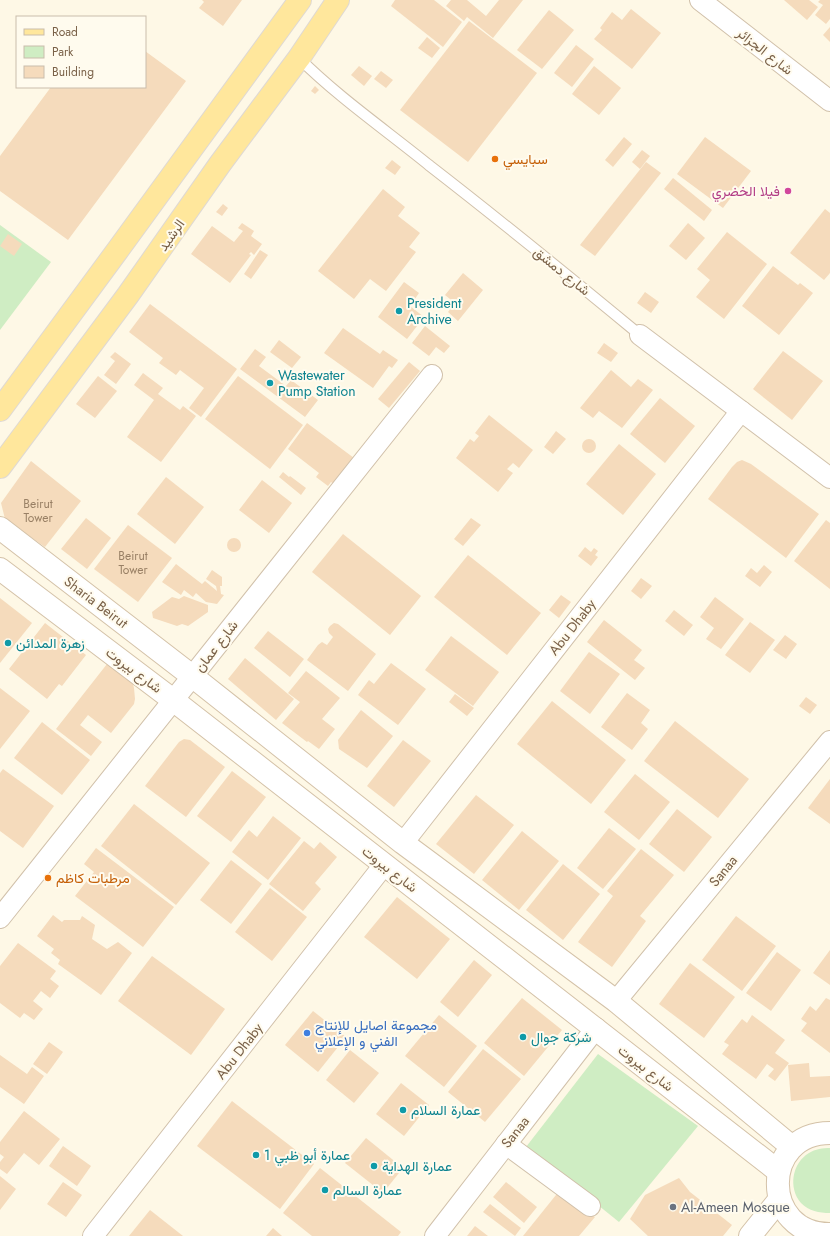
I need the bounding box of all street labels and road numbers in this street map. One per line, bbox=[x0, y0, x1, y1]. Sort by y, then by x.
street label: شارع الجزائر bbox=[731, 22, 797, 80]
street label: الرشيد bbox=[153, 215, 189, 255]
street label: شارع دمشق bbox=[529, 242, 595, 301]
street label: Sharia Beirut bbox=[60, 571, 133, 633]
street label: Abu Dhaby bbox=[544, 594, 601, 659]
street label: شارع عمان bbox=[189, 616, 243, 677]
street label: شارع بيروت bbox=[101, 642, 166, 699]
street label: شارع بيروت bbox=[357, 841, 422, 898]
street label: Sanaa bbox=[704, 851, 742, 891]
street label: Abu Dhaby bbox=[211, 1018, 268, 1083]
street label: شارع بيروت bbox=[613, 1040, 678, 1097]
street label: Sanaa bbox=[496, 1112, 534, 1152]

